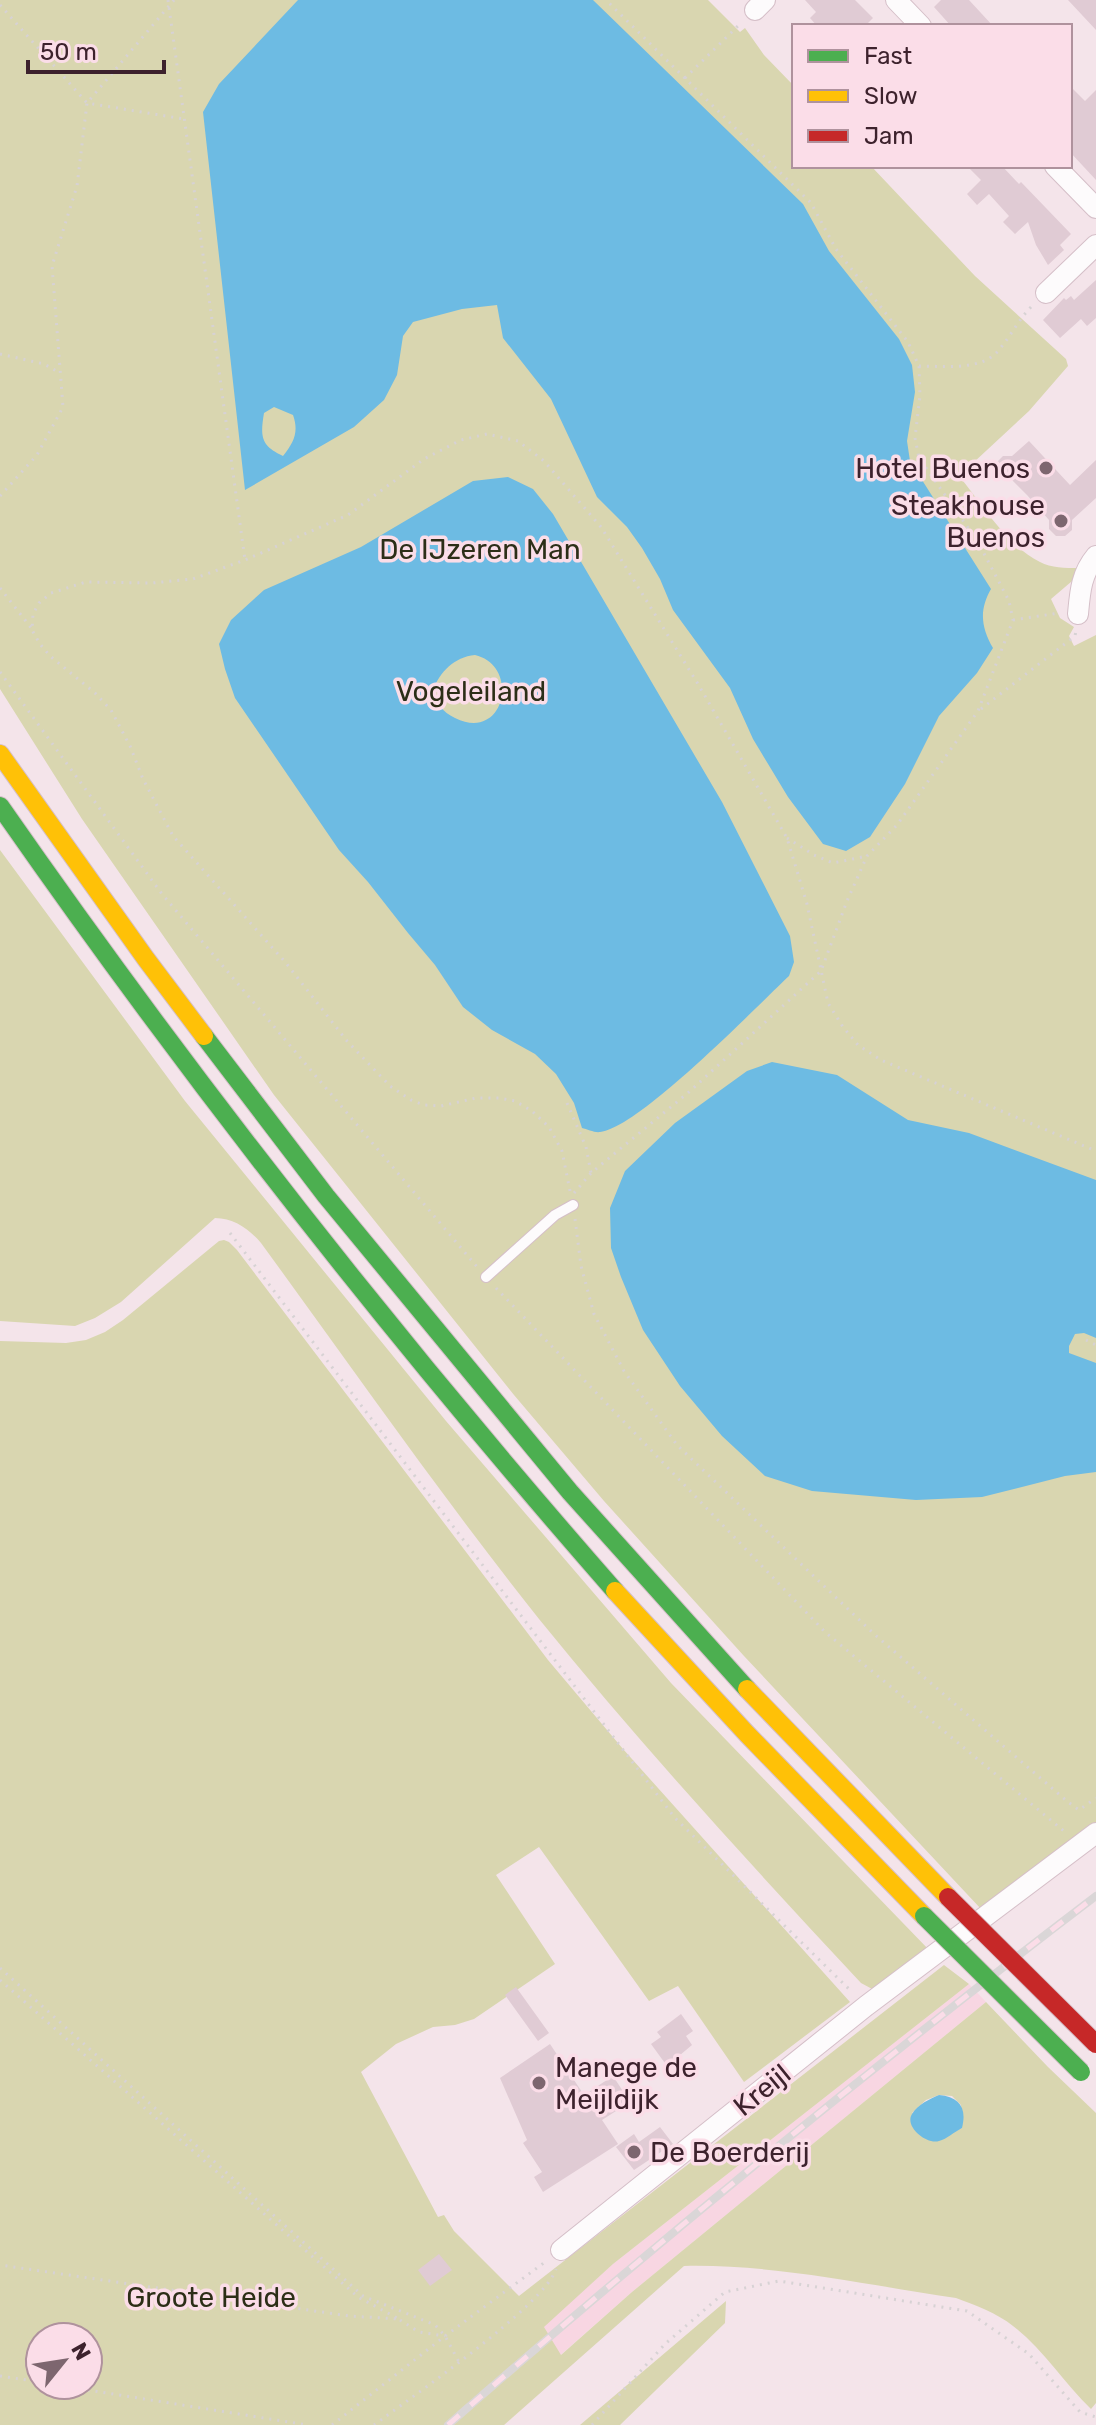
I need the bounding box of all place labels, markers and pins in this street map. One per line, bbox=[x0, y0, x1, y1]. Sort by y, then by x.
place label: Hotel Buenos bbox=[855, 452, 1030, 485]
marker: Hotel Buenos bbox=[1037, 459, 1055, 477]
place label: Steakhouse Buenos bbox=[891, 489, 1045, 554]
marker: Steakhouse Buenos bbox=[1052, 512, 1070, 530]
place label: Manege de Meijldijk bbox=[555, 2051, 697, 2116]
marker: Manege de Meijldijk bbox=[530, 2074, 548, 2092]
place label: De Boerderij bbox=[650, 2136, 810, 2169]
marker: De Boerderij bbox=[625, 2143, 643, 2161]

